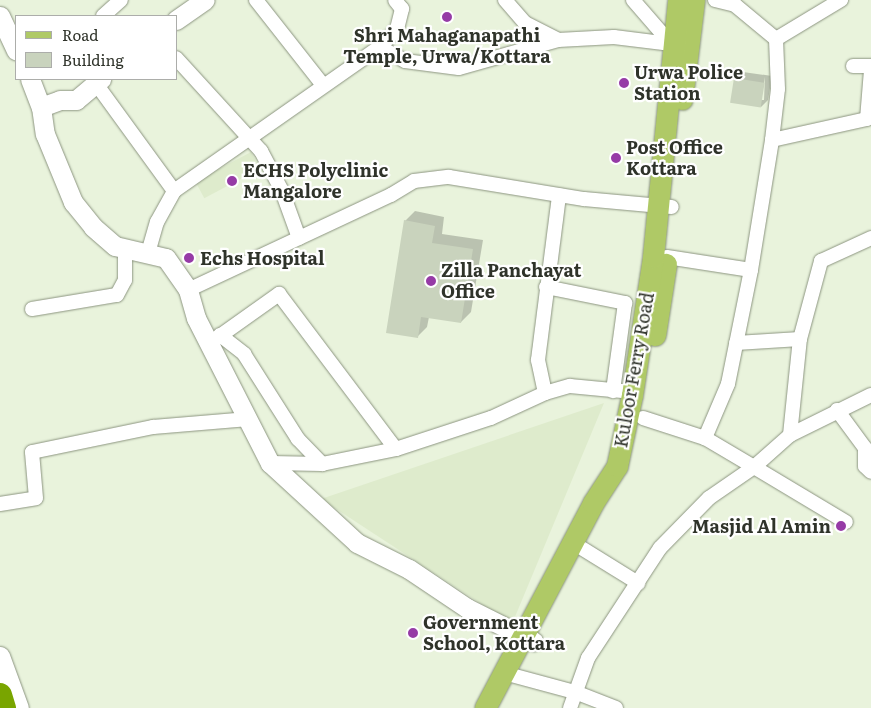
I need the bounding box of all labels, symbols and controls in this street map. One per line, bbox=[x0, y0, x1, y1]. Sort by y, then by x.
marker: Shri Mahaganapathi Temple, Urwa/Kottara bbox=[441, 11, 453, 23]
legend bbox=[15, 15, 178, 80]
text: Road bbox=[62, 23, 98, 46]
place label: Shri Mahaganapathi Temple, Urwa/Kottara bbox=[343, 25, 551, 68]
text: Building bbox=[62, 48, 124, 71]
place label: Urwa Police Station bbox=[634, 62, 743, 104]
marker: Urwa Police Station bbox=[618, 77, 630, 89]
place label: Post Office Kottara bbox=[626, 137, 723, 180]
marker: Post Office Kottara bbox=[610, 152, 622, 164]
place label: ECHS Polyclinic Mangalore bbox=[243, 160, 388, 202]
marker: ECHS Polyclinic Mangalore bbox=[225, 174, 239, 188]
place label: Echs Hospital bbox=[200, 247, 324, 269]
marker: Echs Hospital bbox=[182, 251, 196, 265]
place label: Zilla Panchayat Office bbox=[441, 260, 581, 302]
marker: Zilla Panchayat Office bbox=[425, 275, 437, 287]
street label: Kuloor Ferry Road bbox=[610, 291, 658, 449]
place label: Masjid Al Amin bbox=[692, 515, 831, 537]
marker: Masjid Al Amin bbox=[835, 520, 847, 532]
place label: Government School, Kottara bbox=[423, 612, 565, 654]
marker: Government School, Kottara bbox=[407, 627, 419, 639]

